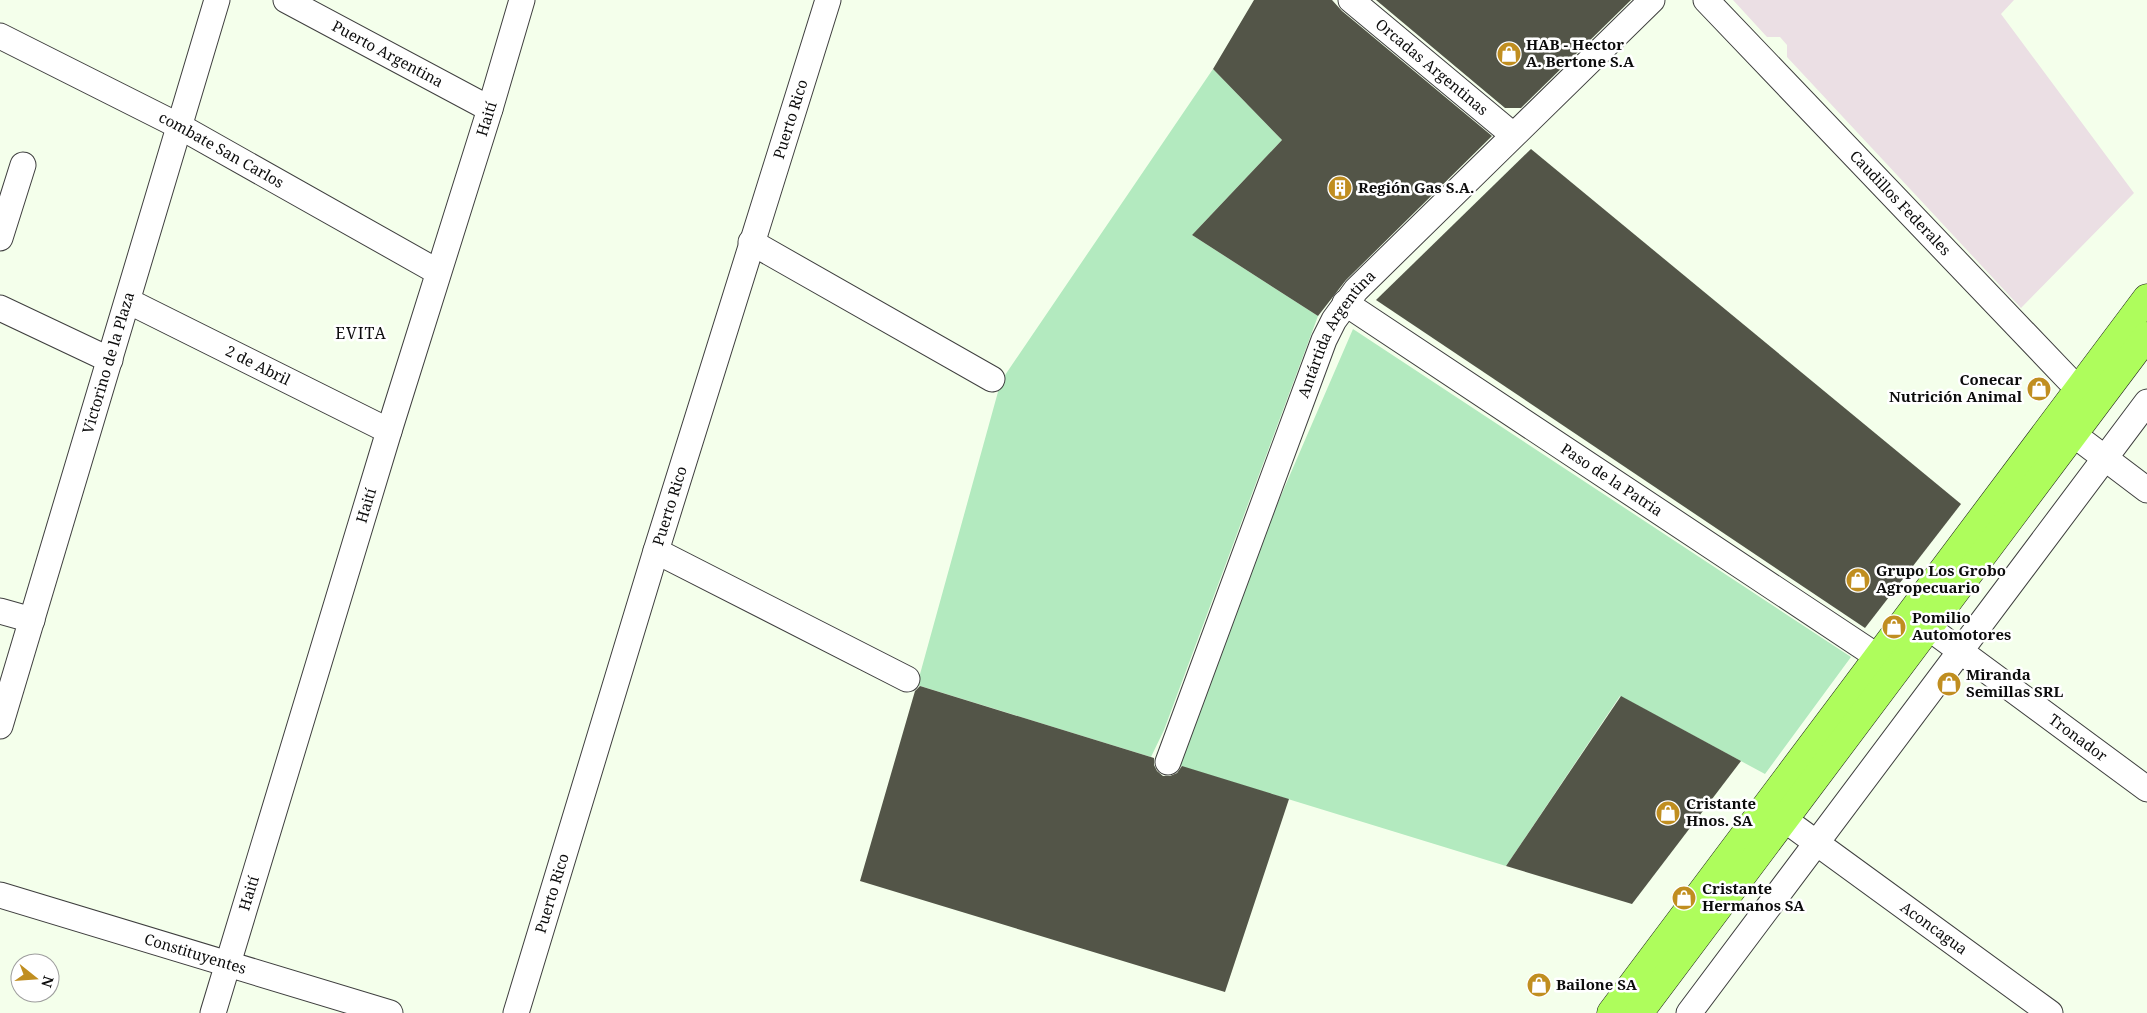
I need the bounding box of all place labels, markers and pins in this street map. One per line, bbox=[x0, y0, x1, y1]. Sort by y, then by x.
place label: HAB - Hector A. Bertone S.A bbox=[1526, 34, 1635, 71]
shop icon: HAB - Hector A. Bertone S.A bbox=[1496, 41, 1522, 67]
building icon: Región Gas S.A. bbox=[1327, 175, 1353, 201]
place label: Región Gas S.A. bbox=[1358, 177, 1475, 197]
place label: Conecar Nutrición Animal bbox=[1889, 369, 2023, 406]
shop icon: Conecar Nutrición Animal bbox=[2026, 376, 2052, 402]
place label: Grupo Los Grobo Agropecuario bbox=[1876, 560, 2006, 597]
shop icon: Grupo Los Grobo Agropecuario bbox=[1845, 567, 1871, 593]
place label: Pomilio Automotores bbox=[1912, 607, 2011, 644]
shop icon: Pomilio Automotores bbox=[1881, 614, 1907, 640]
place label: Miranda Semillas SRL bbox=[1966, 664, 2063, 701]
shop icon: Miranda Semillas SRL bbox=[1936, 671, 1962, 697]
place label: Cristante Hnos. SA bbox=[1686, 793, 1756, 830]
shop icon: Cristante Hnos. SA bbox=[1655, 800, 1681, 826]
place label: Cristante Hermanos SA bbox=[1702, 878, 1805, 915]
shop icon: Cristante Hermanos SA bbox=[1671, 885, 1697, 911]
shop icon: Bailone SA bbox=[1526, 972, 1552, 998]
place label: Bailone SA bbox=[1556, 974, 1638, 994]

